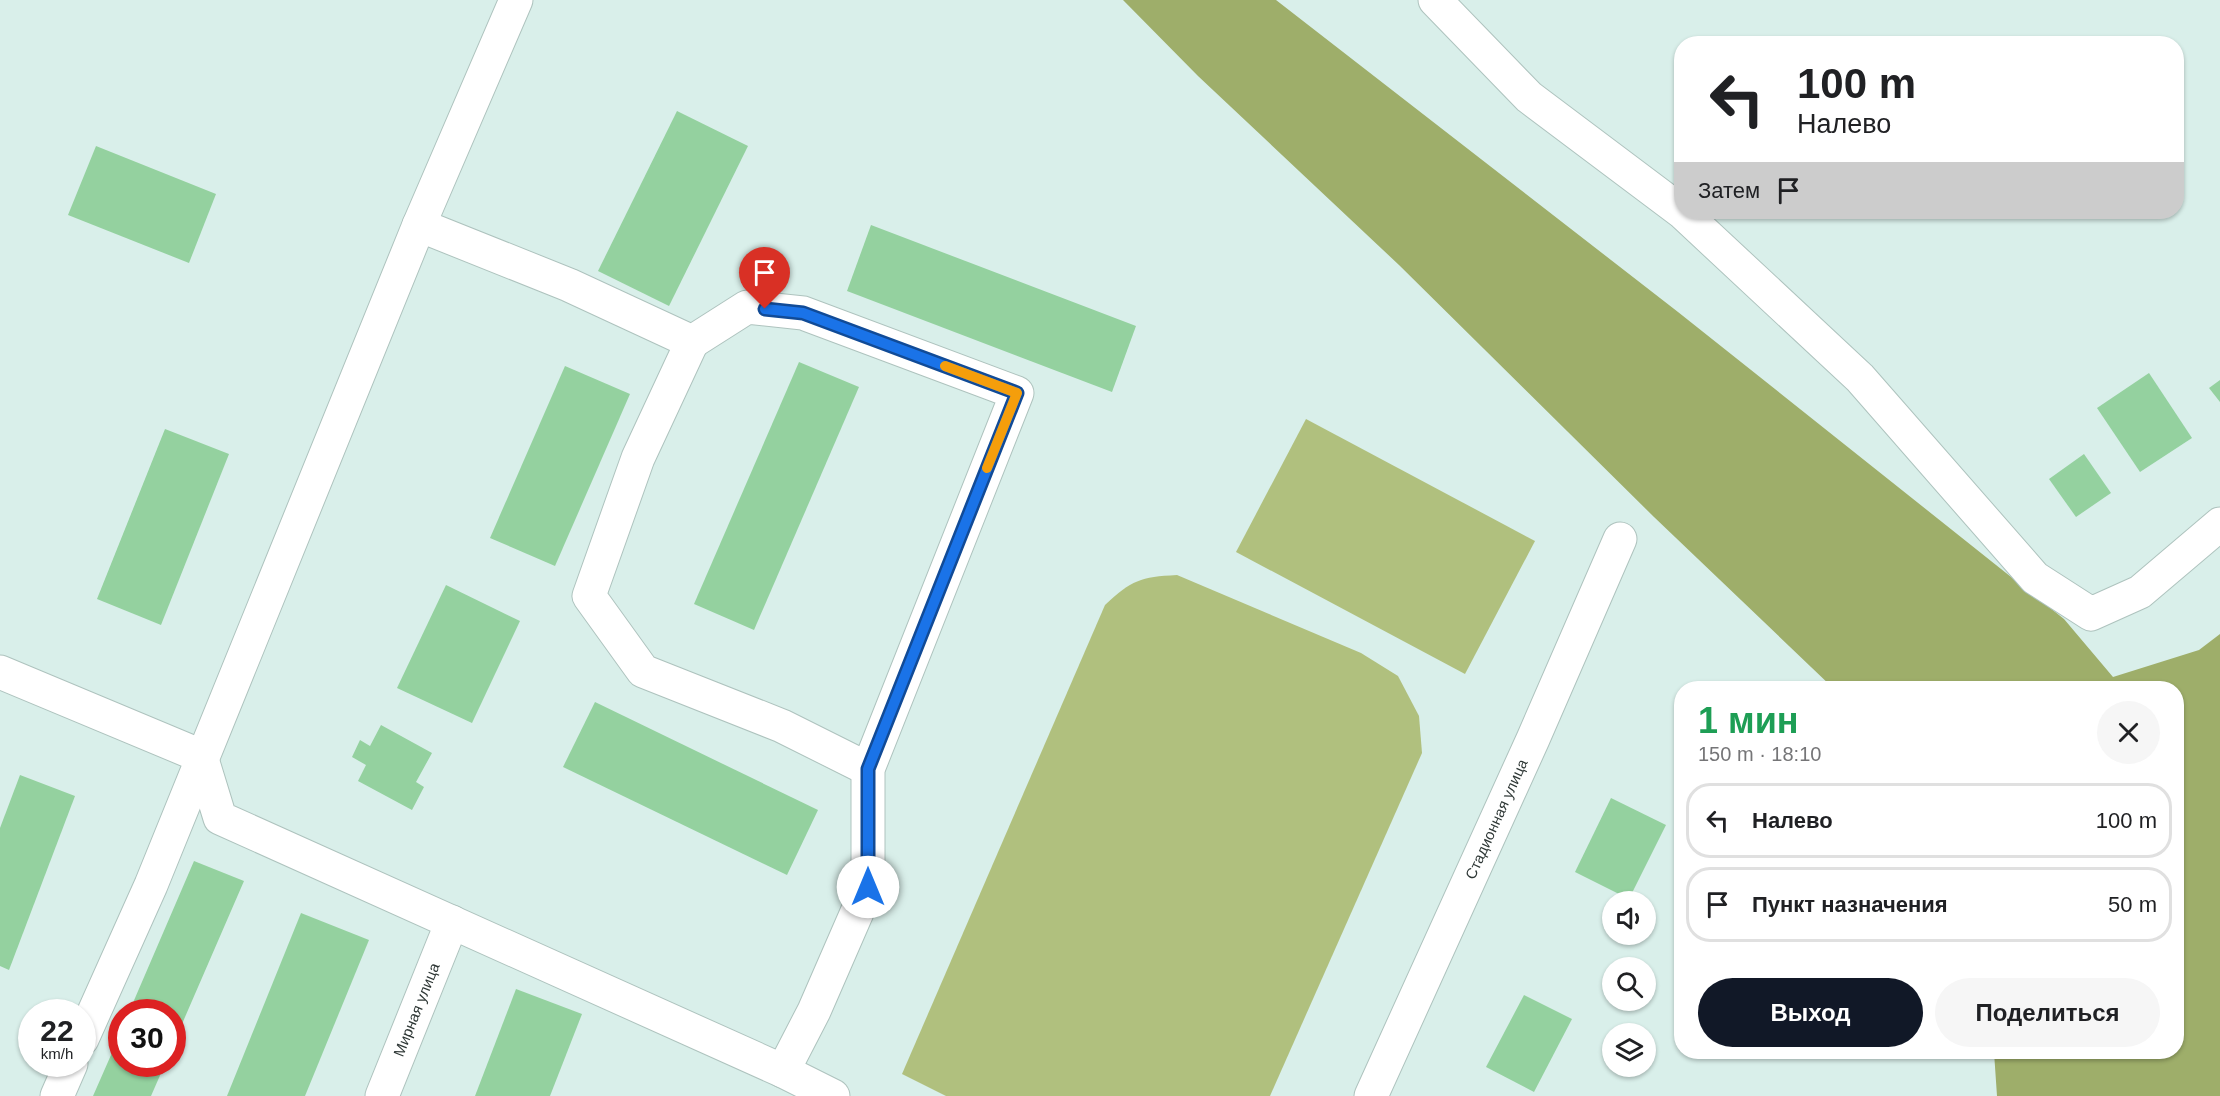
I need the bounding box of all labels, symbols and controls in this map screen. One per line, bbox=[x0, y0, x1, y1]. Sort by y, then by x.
icon: left bbox=[1698, 60, 1776, 138]
text: 100 m bbox=[1797, 60, 1916, 107]
text: Налево bbox=[1797, 109, 1891, 139]
icon: arrive bbox=[1772, 174, 1805, 207]
text: Затем bbox=[1698, 178, 1760, 203]
pin bbox=[739, 247, 790, 309]
icon: arrive bbox=[748, 256, 781, 289]
text: 1 мин bbox=[1698, 700, 1799, 741]
button: close bbox=[2097, 701, 2160, 764]
text: 150 m · 18:10 bbox=[1698, 743, 1821, 765]
street label: Стадионная улица bbox=[1462, 756, 1531, 882]
icon: left bbox=[1701, 804, 1734, 837]
text: Налево bbox=[1752, 808, 1833, 833]
text: 100 m bbox=[2096, 808, 2157, 833]
position arrow bbox=[836, 855, 900, 919]
icon: arrive bbox=[1701, 888, 1734, 921]
map controls bbox=[1602, 891, 1656, 1077]
button: sound bbox=[1602, 891, 1656, 945]
text: Пункт назначения bbox=[1752, 892, 1948, 917]
text: 50 m bbox=[2108, 892, 2157, 917]
button: search bbox=[1602, 957, 1656, 1011]
street label: Мирная улица bbox=[390, 960, 443, 1059]
button: Выход bbox=[1698, 978, 1923, 1047]
button: Поделиться bbox=[1935, 978, 2160, 1047]
speed limit sign: 30 bbox=[108, 999, 186, 1077]
text: 22 bbox=[40, 1014, 74, 1047]
button: layers bbox=[1602, 1023, 1656, 1077]
text: km/h bbox=[41, 1045, 73, 1062]

